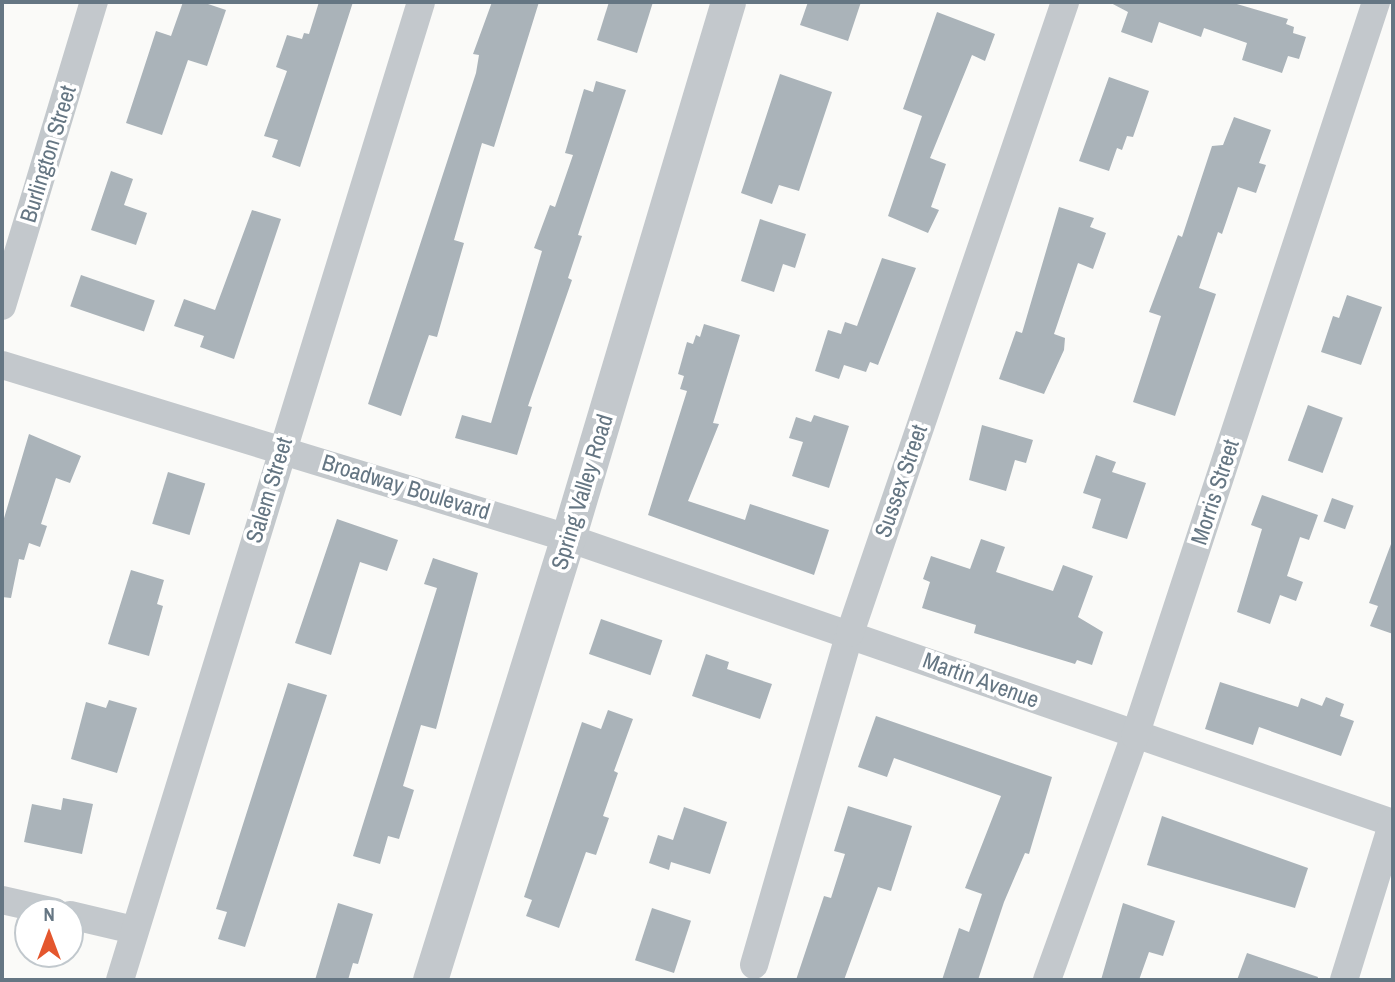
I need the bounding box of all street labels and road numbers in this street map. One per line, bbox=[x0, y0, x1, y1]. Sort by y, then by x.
street label: Burlington Street bbox=[14, 82, 82, 226]
street label: Spring Valley Road bbox=[545, 411, 619, 573]
street label: Sussex Street bbox=[869, 421, 933, 541]
street label: Salem Street bbox=[240, 434, 298, 546]
street label: Morris Street bbox=[1185, 436, 1245, 548]
street label: Broadway Boulevard bbox=[319, 448, 493, 526]
street label: Martin Avenue bbox=[919, 646, 1043, 714]

